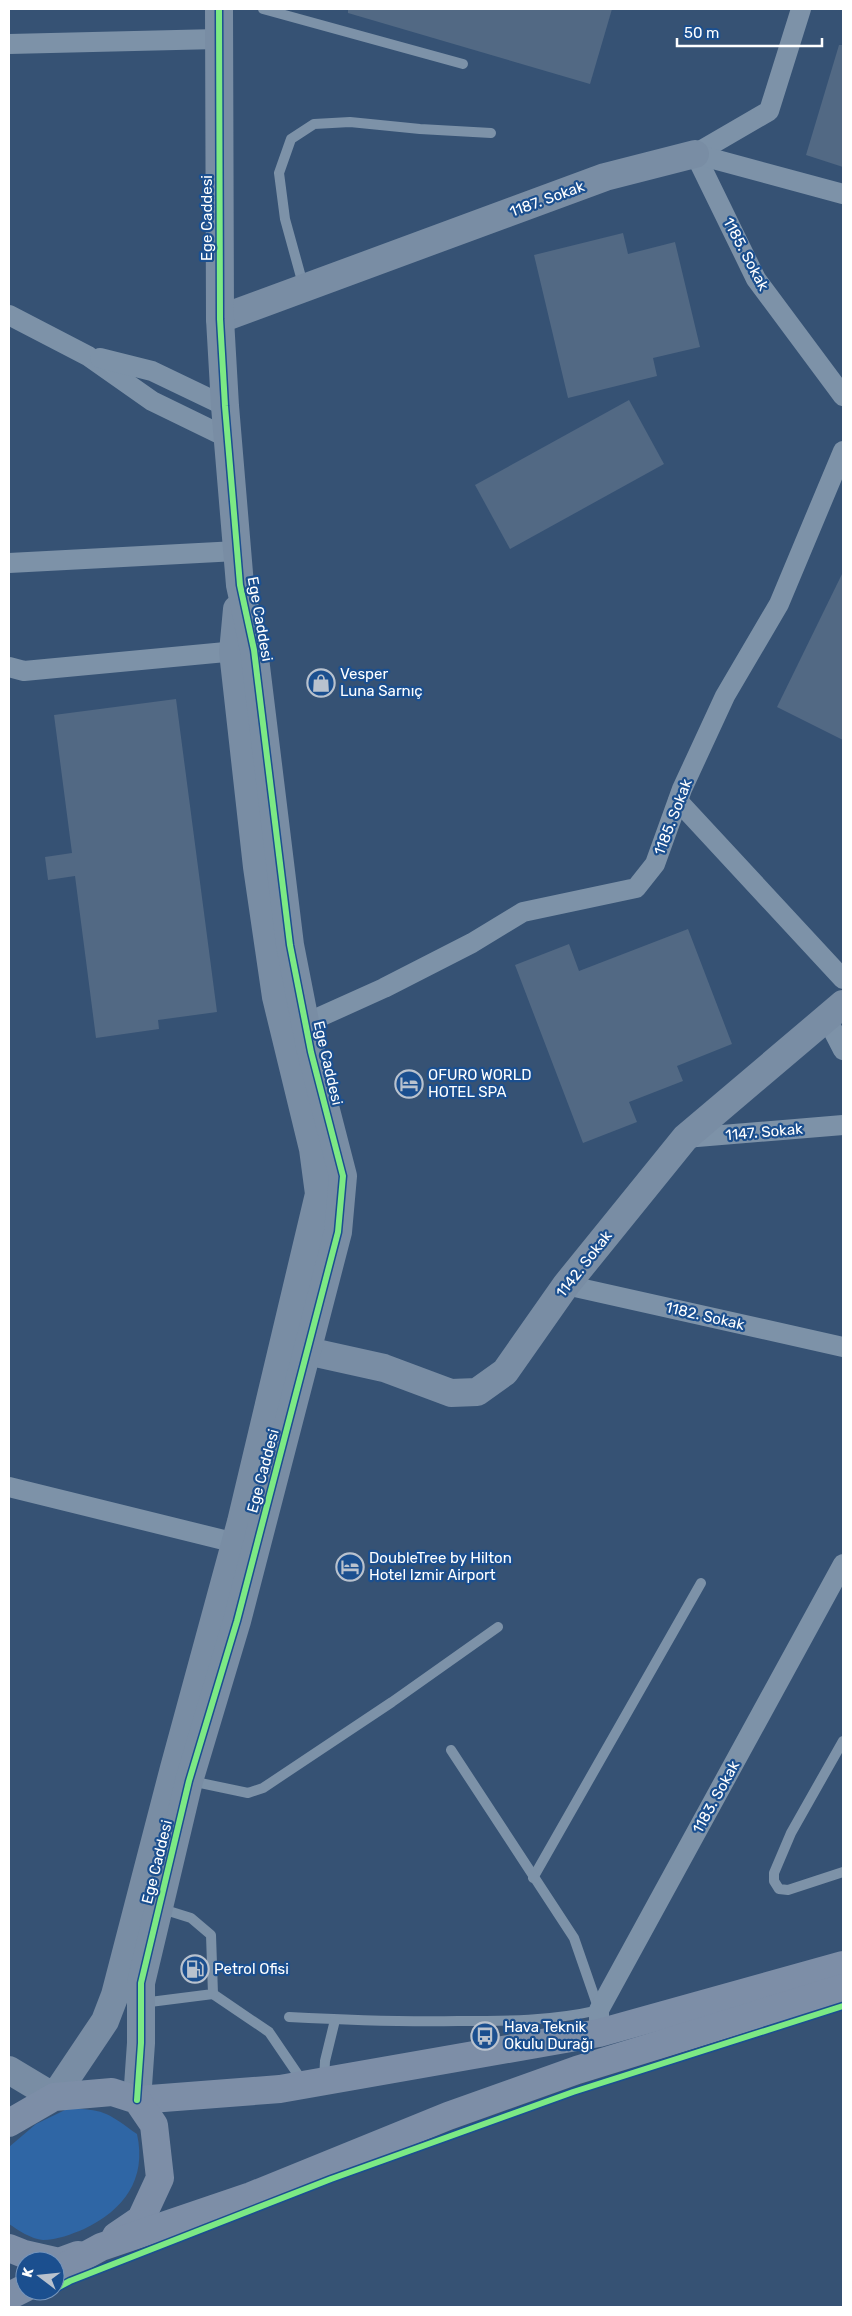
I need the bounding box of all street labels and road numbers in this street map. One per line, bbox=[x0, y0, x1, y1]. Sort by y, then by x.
street label: Ege Caddesi bbox=[198, 175, 216, 261]
street label: 1187. Sokak bbox=[507, 177, 587, 221]
street label: 1185. Sokak bbox=[719, 214, 773, 294]
street label: Ege Caddesi bbox=[244, 575, 276, 663]
street label: 1185. Sokak bbox=[650, 776, 696, 858]
street label: Ege Caddesi bbox=[310, 1019, 346, 1107]
street label: 1147. Sokak bbox=[725, 1120, 804, 1144]
street label: 1142. Sokak bbox=[552, 1227, 616, 1301]
street label: 1182. Sokak bbox=[664, 1298, 746, 1334]
street label: Ege Caddesi bbox=[243, 1427, 283, 1515]
street label: 1183. Sokak bbox=[689, 1757, 743, 1837]
street label: Ege Caddesi bbox=[138, 1818, 176, 1906]

